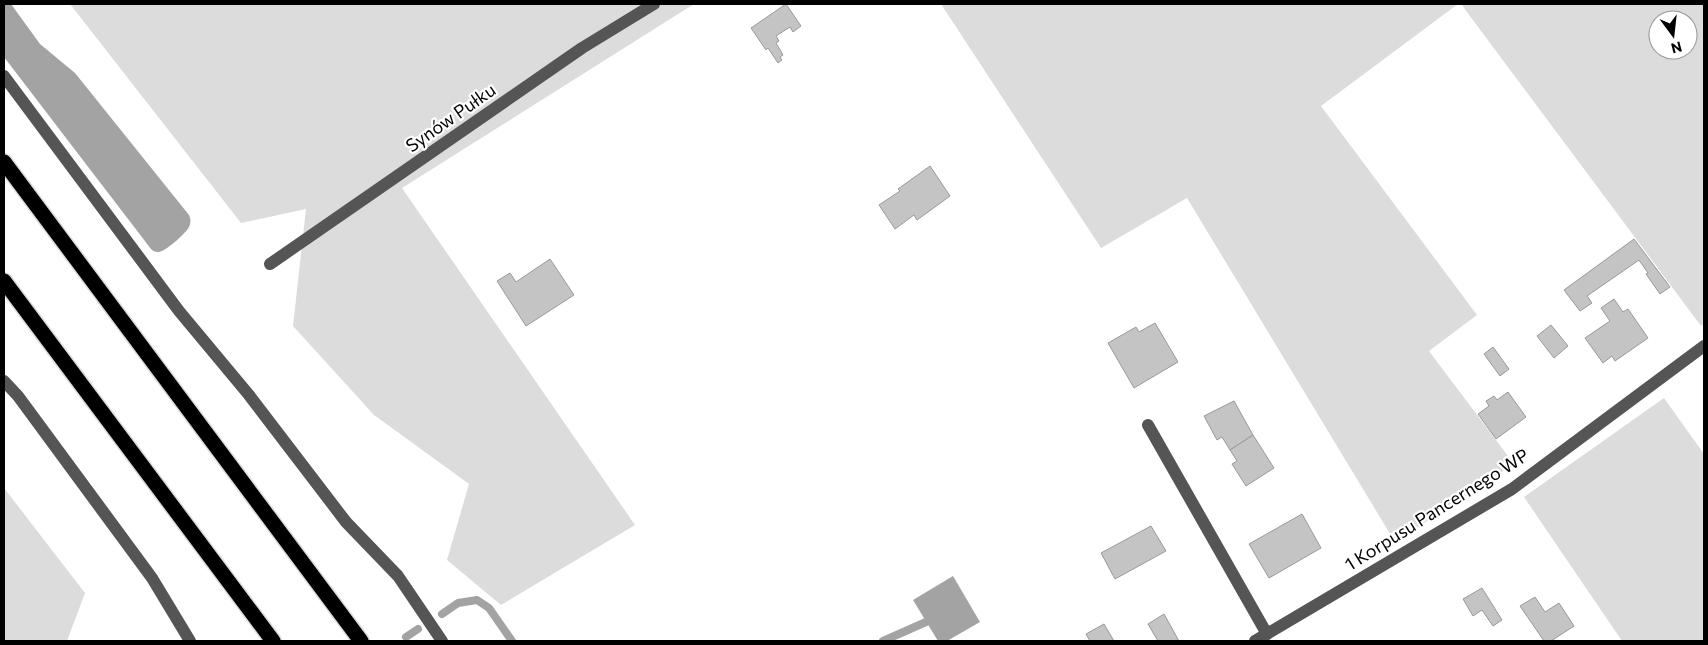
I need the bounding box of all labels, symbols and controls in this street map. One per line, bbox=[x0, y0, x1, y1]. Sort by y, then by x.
north arrow bbox=[1648, 10, 1698, 60]
text: N bbox=[1669, 38, 1684, 58]
street label: Synów Pułku bbox=[401, 78, 500, 156]
street label: 1 Korpusu Pancernego WP bbox=[1340, 443, 1533, 575]

